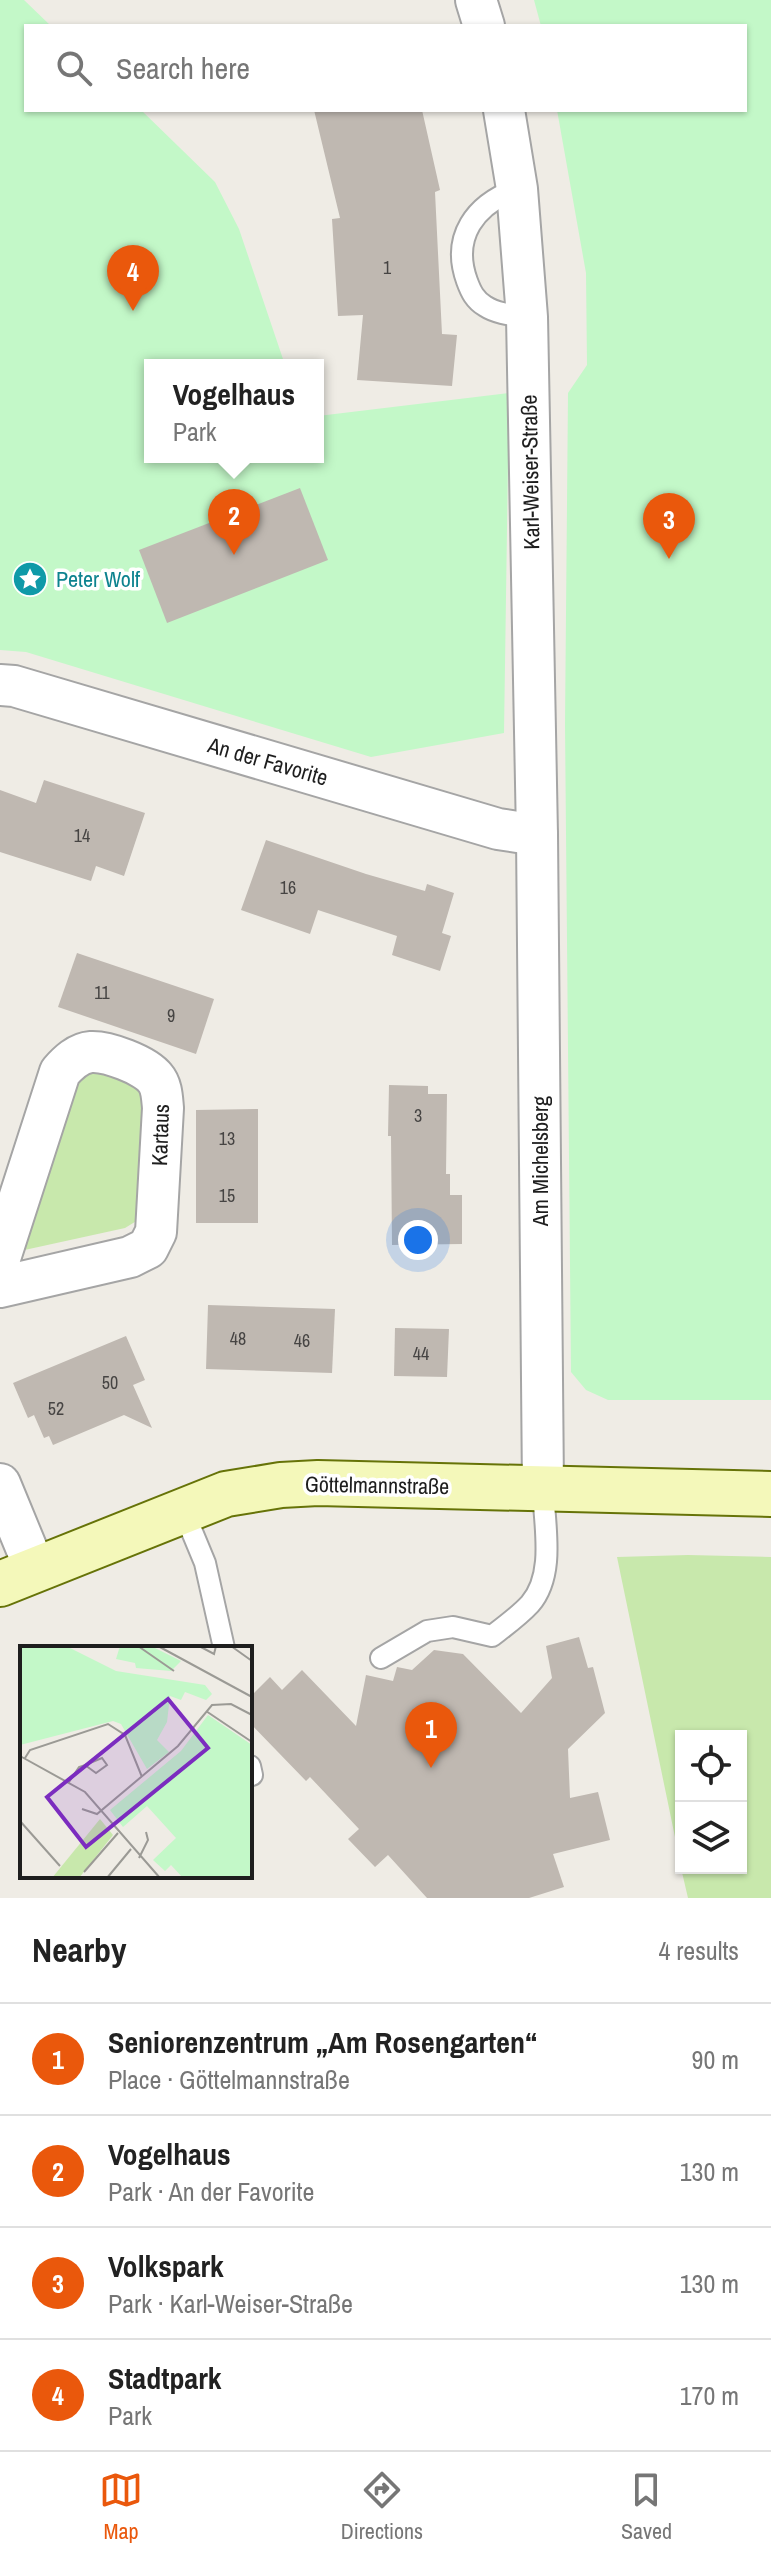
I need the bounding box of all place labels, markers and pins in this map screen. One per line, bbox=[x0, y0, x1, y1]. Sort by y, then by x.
pin: 4 bbox=[107, 245, 159, 311]
pin: 2 bbox=[208, 489, 260, 555]
pin: 3 bbox=[643, 493, 695, 559]
place icon: Peter Wolf bbox=[11, 560, 49, 598]
place label: Peter Wolf bbox=[56, 564, 141, 594]
pin: 1 bbox=[405, 1702, 457, 1768]

